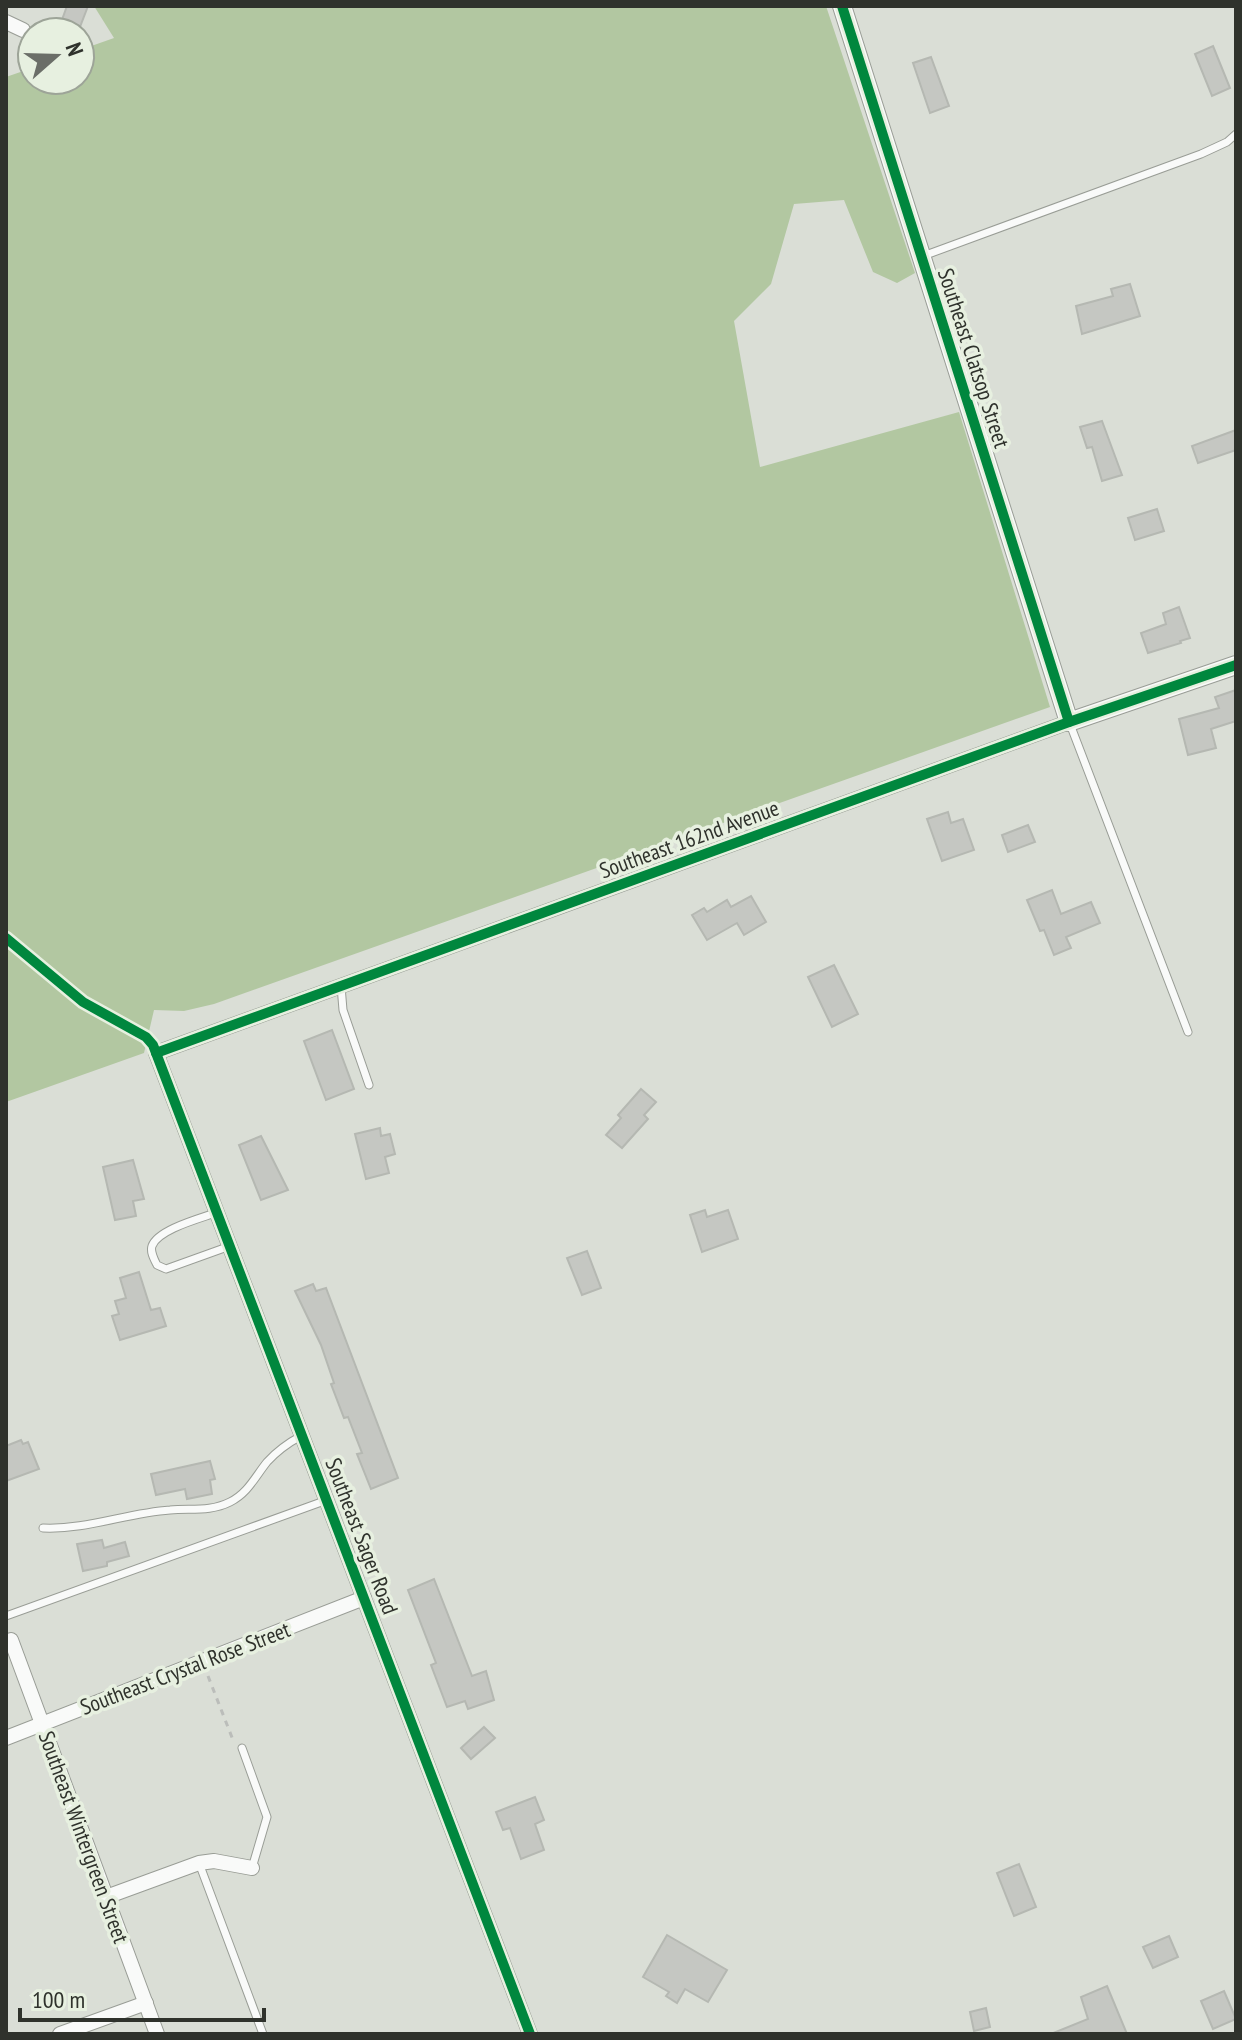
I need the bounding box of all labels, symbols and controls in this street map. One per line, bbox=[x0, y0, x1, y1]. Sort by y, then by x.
north arrow bbox=[16, 16, 96, 96]
text: N bbox=[60, 39, 90, 60]
street label: Southeast Clatsop Street bbox=[932, 265, 1016, 451]
street label: Southeast 162nd Avenue bbox=[595, 794, 783, 884]
street label: Southeast Sager Road bbox=[319, 1454, 405, 1618]
street label: Southeast Crystal Rose Street bbox=[76, 1615, 294, 1721]
street label: Southeast Wintergreen Street bbox=[33, 1727, 135, 1947]
scale bar bbox=[20, 1972, 264, 2022]
text: 100 m bbox=[32, 1984, 85, 2015]

